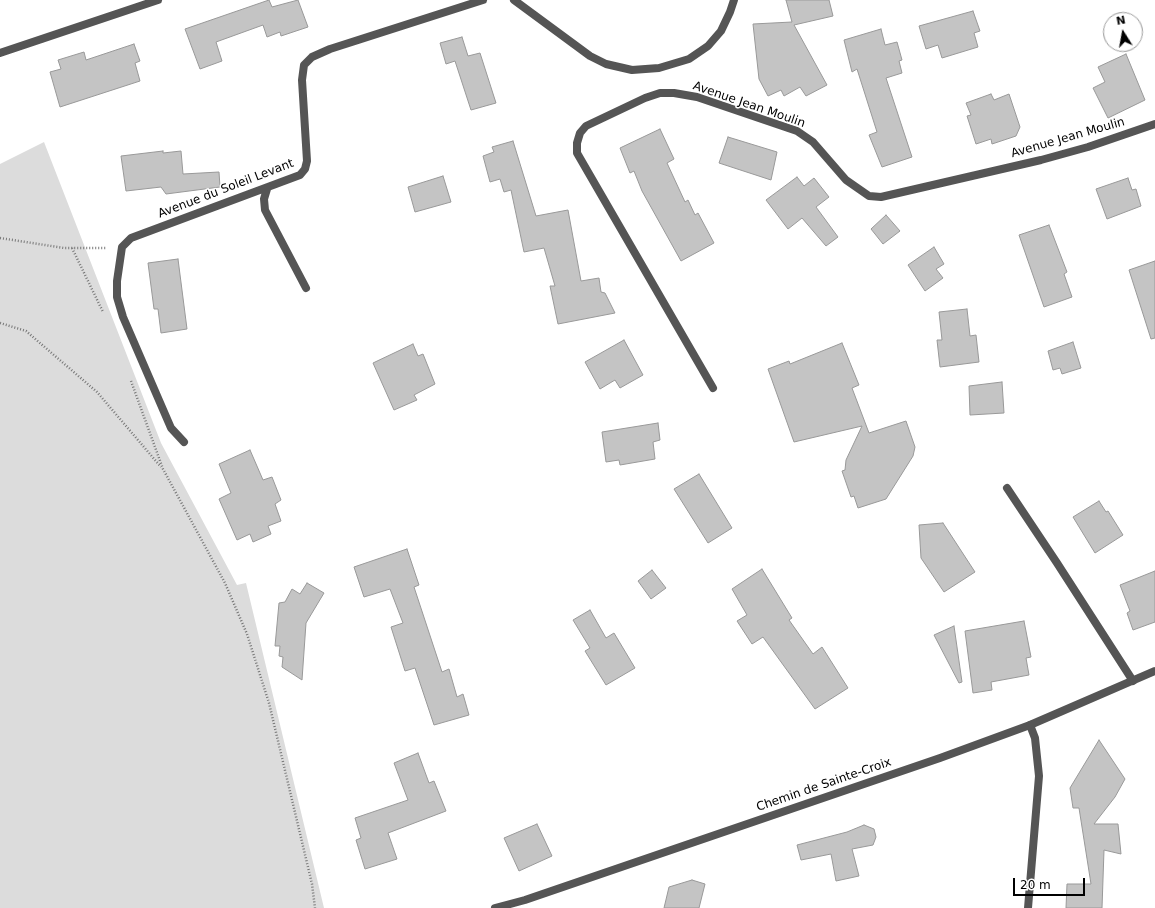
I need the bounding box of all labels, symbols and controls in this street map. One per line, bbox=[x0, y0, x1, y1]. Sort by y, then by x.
north arrow bbox=[1103, 12, 1143, 52]
text: N bbox=[1115, 13, 1127, 28]
street label: Avenue Jean Moulin bbox=[691, 79, 807, 131]
street label: Avenue Jean Moulin bbox=[1009, 115, 1127, 161]
street label: Avenue du Soleil Levant bbox=[156, 156, 296, 222]
street label: Chemin de Sainte-Croix bbox=[755, 755, 893, 815]
scale bar bbox=[1015, 870, 1087, 896]
text: 20 m bbox=[1020, 878, 1051, 892]

